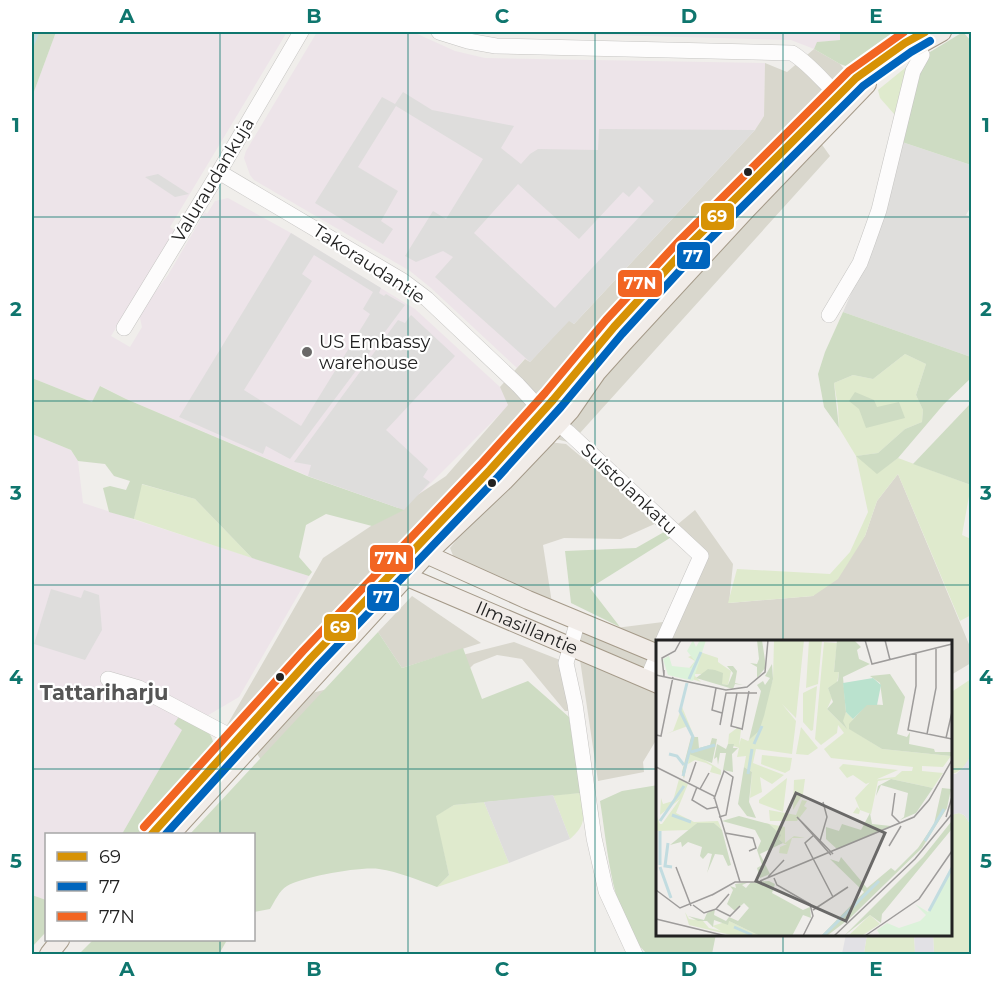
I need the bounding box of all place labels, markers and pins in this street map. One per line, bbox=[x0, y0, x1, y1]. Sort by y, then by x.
unlabelled marker bbox=[742, 166, 754, 178]
place label: US Embassy warehouse bbox=[319, 331, 431, 374]
marker: US Embassy warehouse bbox=[300, 345, 314, 359]
unlabelled marker bbox=[486, 477, 498, 489]
unlabelled marker bbox=[274, 671, 286, 683]

